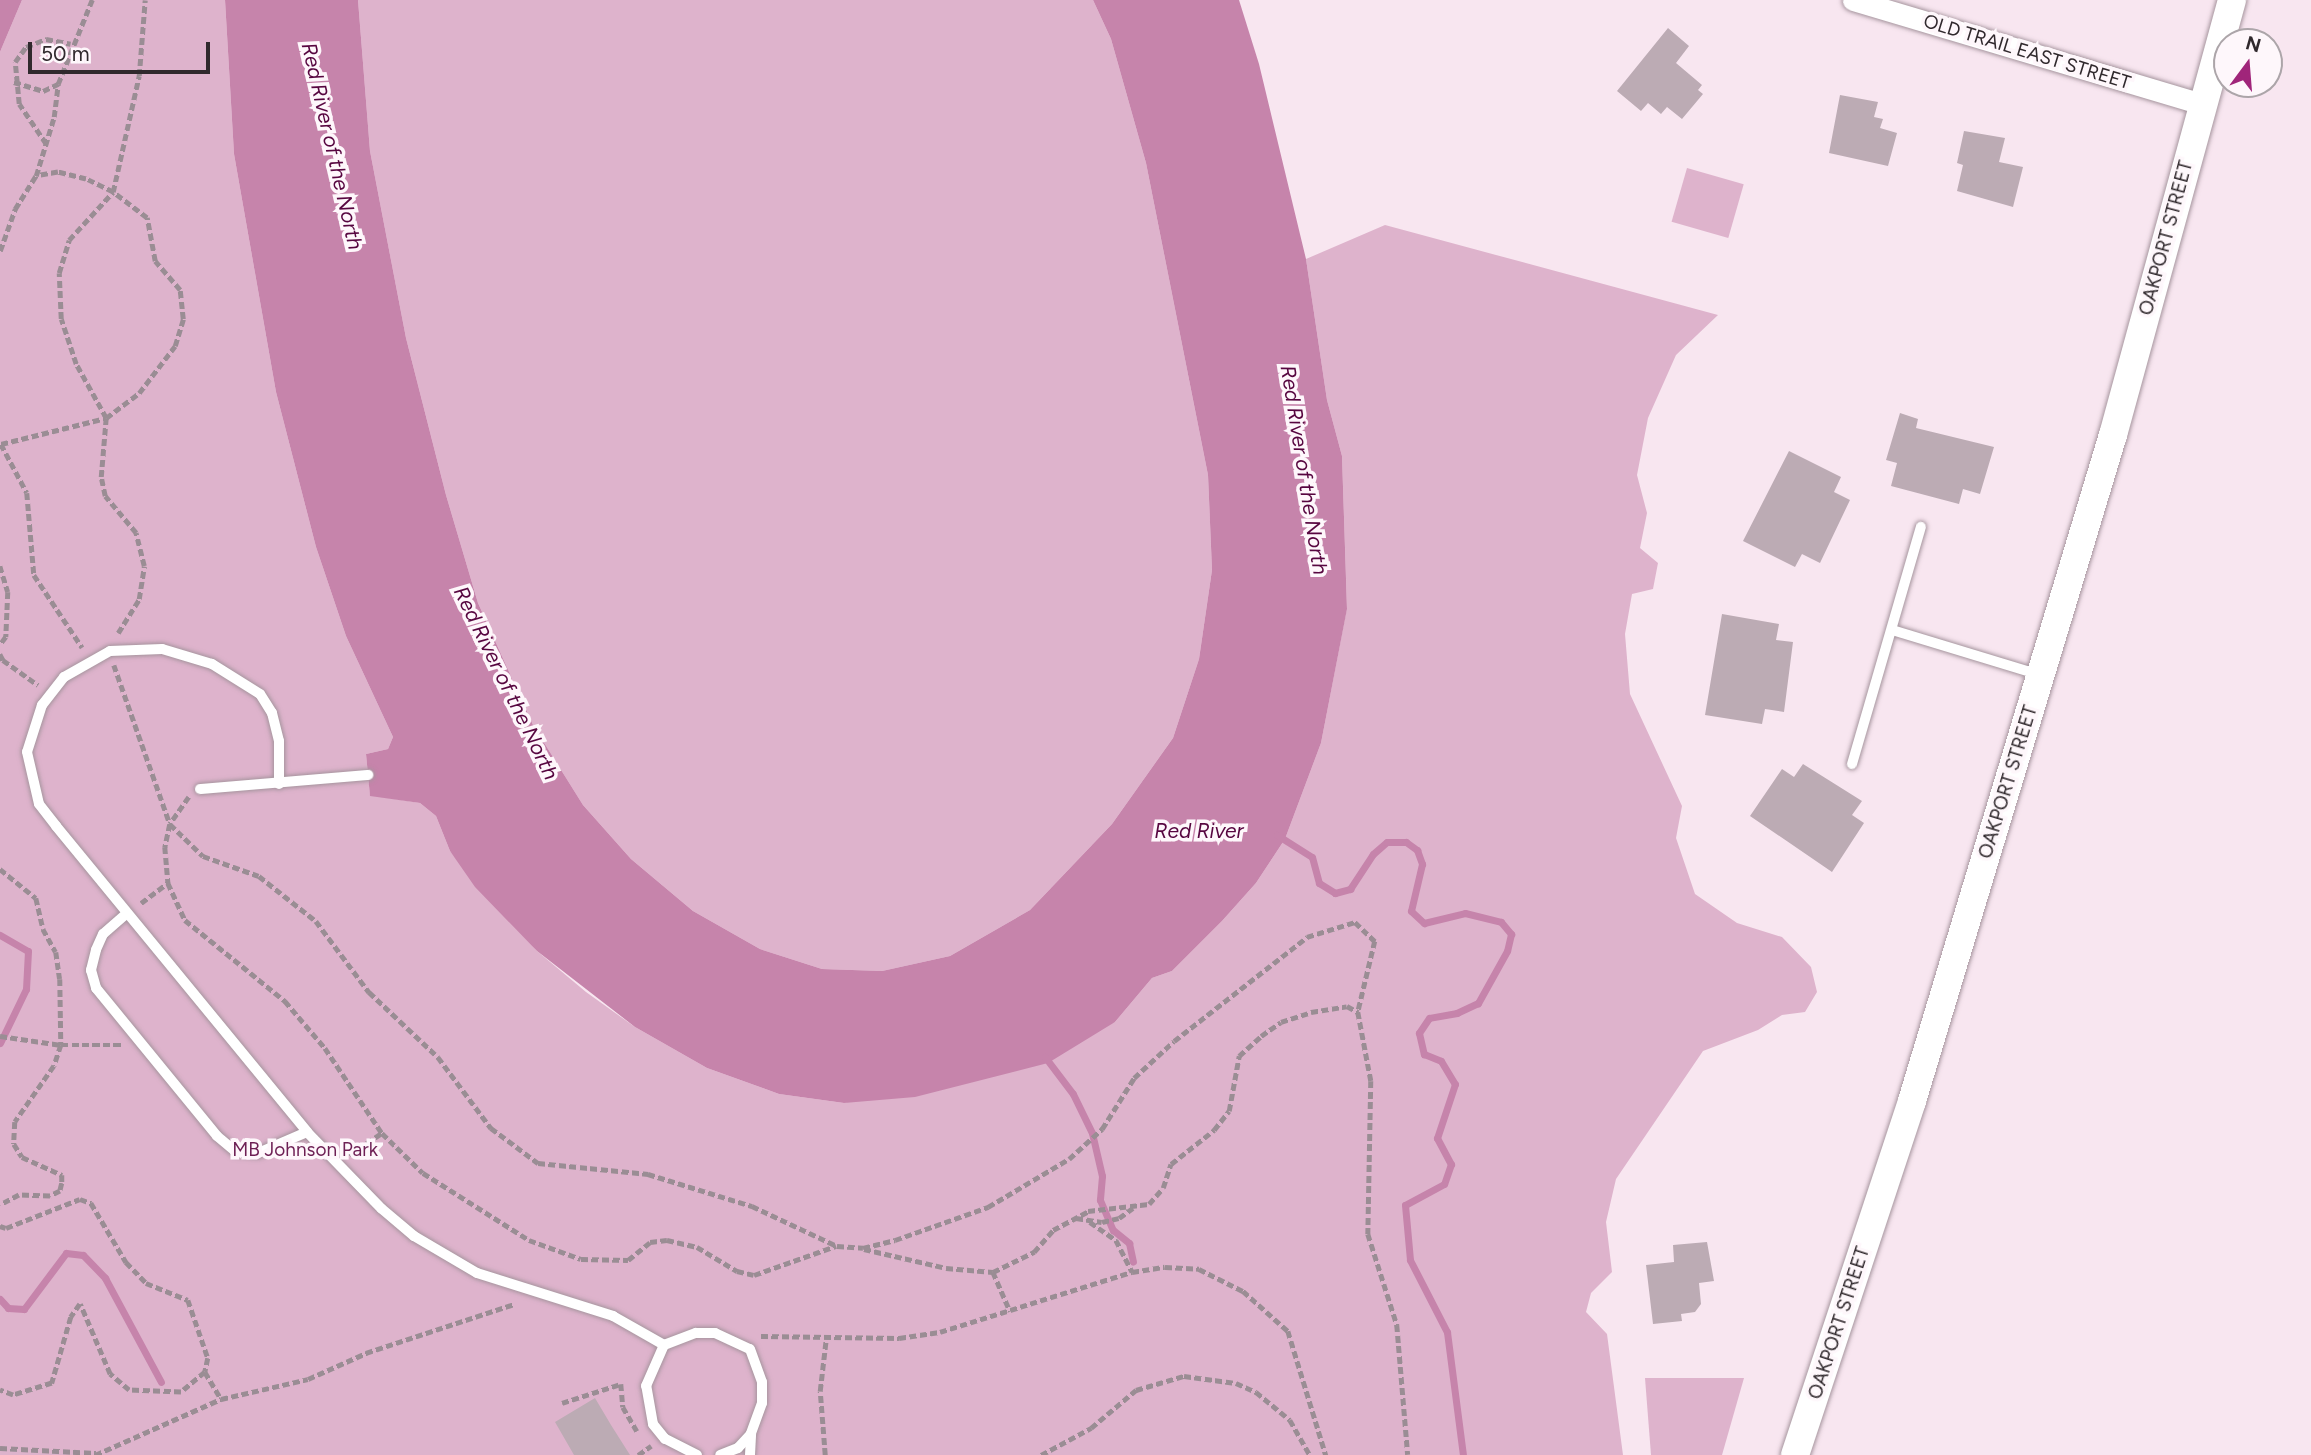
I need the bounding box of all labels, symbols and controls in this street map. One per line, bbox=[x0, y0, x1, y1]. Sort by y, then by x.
street label: OLD TRAIL EAST STREET bbox=[1921, 10, 2133, 94]
scale bar bbox=[32, 28, 214, 72]
north arrow bbox=[2213, 28, 2283, 98]
text: N bbox=[2243, 31, 2264, 57]
water label: Red River of the North bbox=[296, 40, 368, 252]
text: 50 m bbox=[41, 41, 90, 66]
street label: OAKPORT STREET bbox=[2134, 158, 2198, 318]
water label: Red River of the North bbox=[1275, 363, 1333, 577]
water label: Red River of the North bbox=[448, 582, 564, 784]
street label: OAKPORT STREET bbox=[1974, 703, 2042, 861]
water label: Red River bbox=[1154, 818, 1244, 844]
park label: MB Johnson Park bbox=[232, 1139, 378, 1161]
street label: OAKPORT STREET bbox=[1804, 1244, 1874, 1402]

